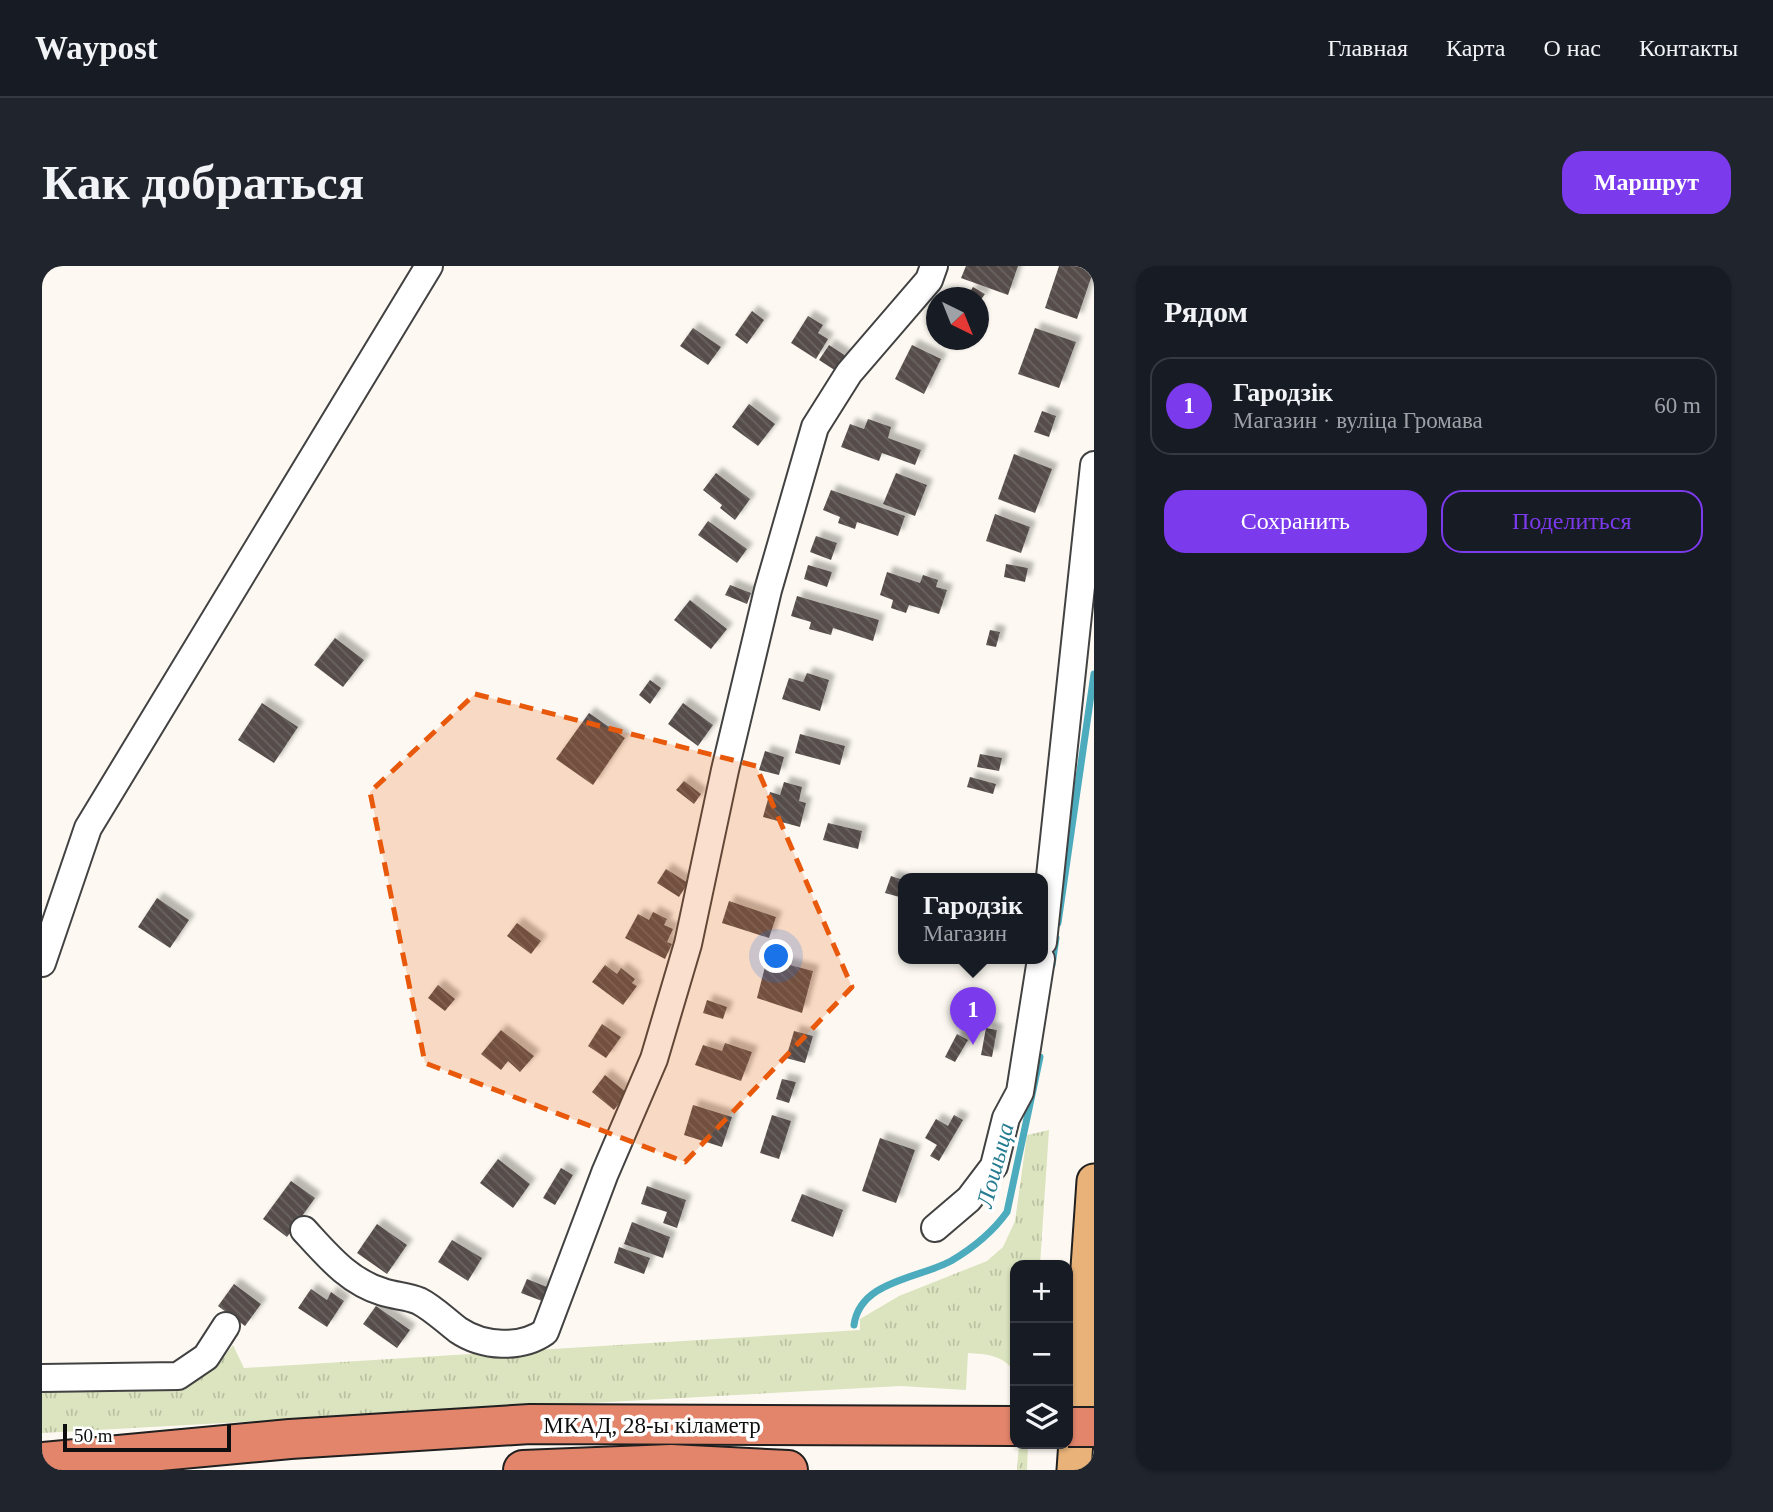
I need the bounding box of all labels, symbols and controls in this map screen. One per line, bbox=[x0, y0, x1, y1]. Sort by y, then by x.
text: Waypost bbox=[35, 30, 158, 66]
text: Главная bbox=[1327, 35, 1408, 61]
text: Карта bbox=[1446, 35, 1505, 61]
text: О нас bbox=[1543, 35, 1601, 61]
text: Контакты bbox=[1639, 35, 1738, 61]
button: Маршрут bbox=[1562, 151, 1731, 214]
text: Как добраться bbox=[42, 155, 364, 210]
north arrow bbox=[926, 287, 989, 350]
text: Рядом bbox=[1164, 295, 1248, 328]
text: Гародзік bbox=[1233, 378, 1333, 407]
text: 1 bbox=[1183, 393, 1195, 418]
text: 60 m bbox=[1654, 393, 1701, 418]
text: Магазин · вуліца Громава bbox=[1233, 408, 1483, 433]
button: Сохранить bbox=[1164, 490, 1427, 553]
button: Поделиться bbox=[1441, 490, 1703, 553]
popup bbox=[898, 873, 1048, 964]
text: Гародзік bbox=[923, 891, 1023, 920]
text: Магазин bbox=[923, 921, 1007, 946]
your location bbox=[759, 939, 793, 973]
pin: 1 bbox=[950, 987, 996, 1045]
water label: Лошыца bbox=[971, 1120, 1019, 1211]
map controls bbox=[1010, 1260, 1073, 1449]
button: + bbox=[1010, 1260, 1073, 1323]
button: − bbox=[1010, 1323, 1073, 1386]
button: layers bbox=[1010, 1386, 1073, 1449]
street label: МКАД, 28-ы кіламетр bbox=[543, 1413, 761, 1438]
scale bar bbox=[63, 1421, 231, 1453]
text: 50 m bbox=[74, 1425, 113, 1446]

